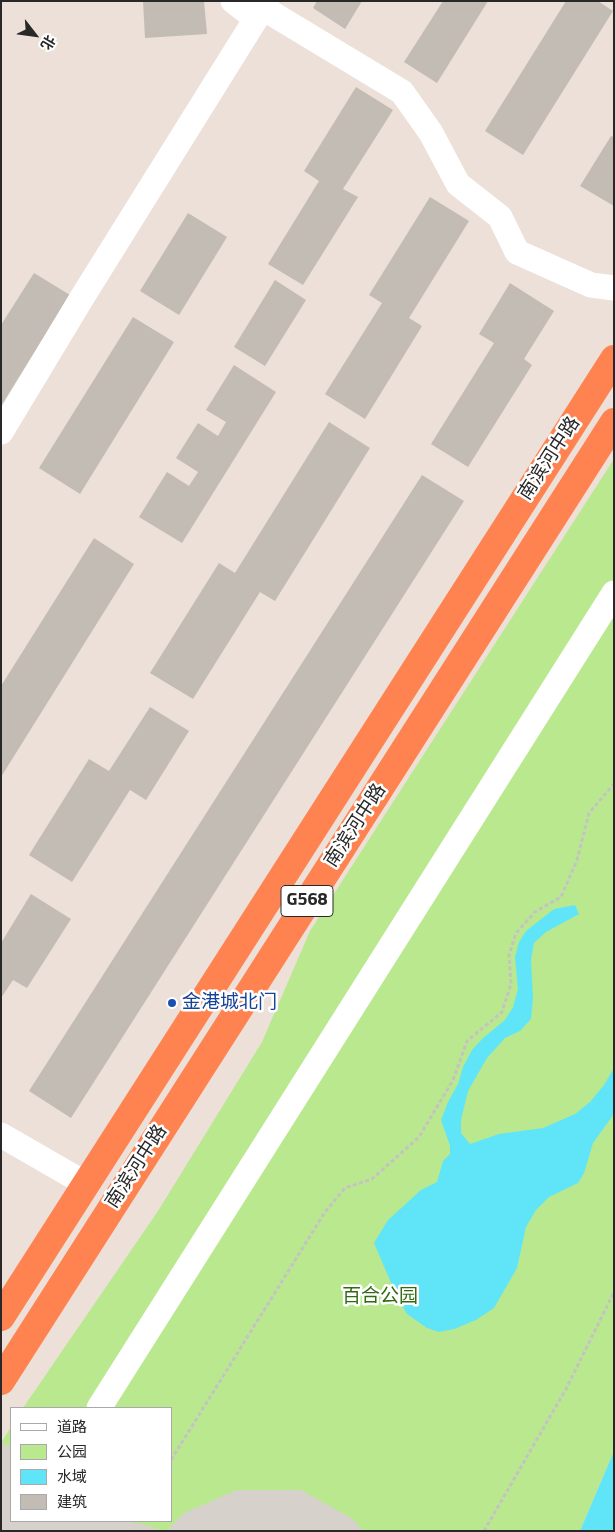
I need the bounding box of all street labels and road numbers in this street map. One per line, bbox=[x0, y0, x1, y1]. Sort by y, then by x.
street label: 南滨河中路 bbox=[515, 413, 585, 505]
street label: 南滨河中路 bbox=[321, 780, 391, 872]
road number: G568 bbox=[281, 886, 333, 916]
street label: 南滨河中路 bbox=[102, 1121, 172, 1213]

